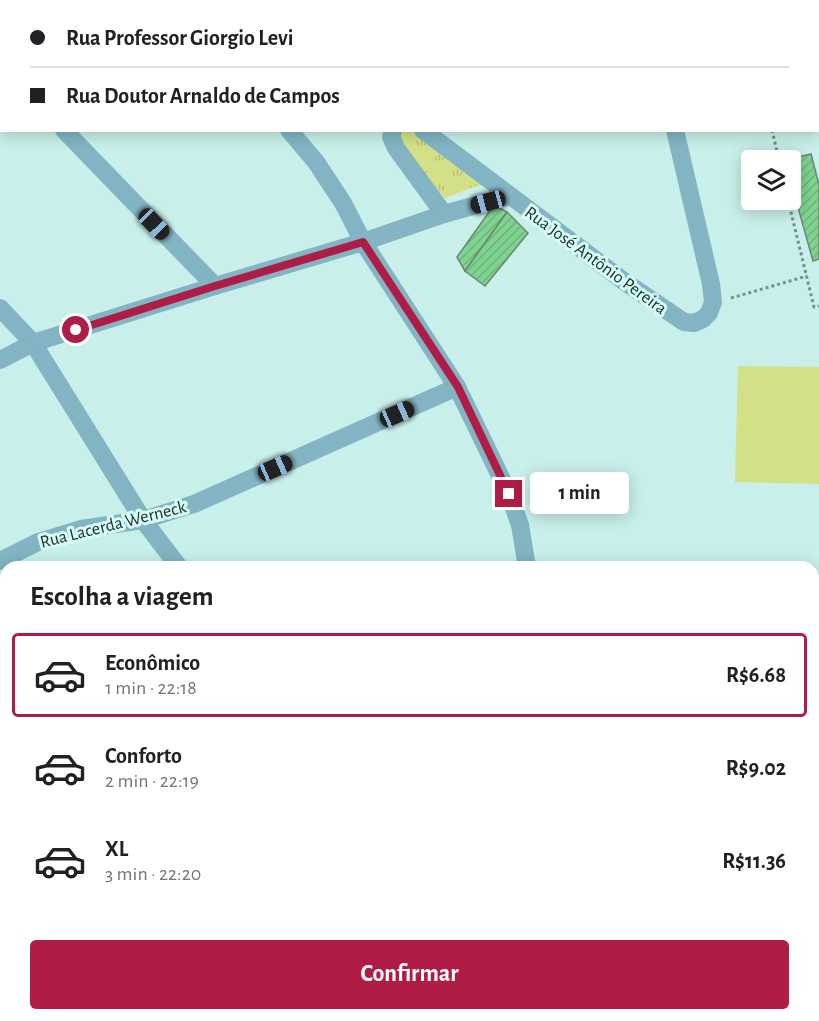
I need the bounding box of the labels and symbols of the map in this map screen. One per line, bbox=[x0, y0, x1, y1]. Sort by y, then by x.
car bbox=[468, 189, 508, 215]
street label: Rua José Antônio Pereira bbox=[521, 203, 670, 318]
car bbox=[135, 205, 173, 243]
route start bbox=[62, 316, 89, 343]
car bbox=[377, 398, 417, 430]
car bbox=[255, 452, 295, 484]
callout: 1 min bbox=[530, 473, 629, 515]
route end bbox=[495, 480, 522, 507]
street label: Rua Lacerda Werneck bbox=[38, 498, 189, 552]

